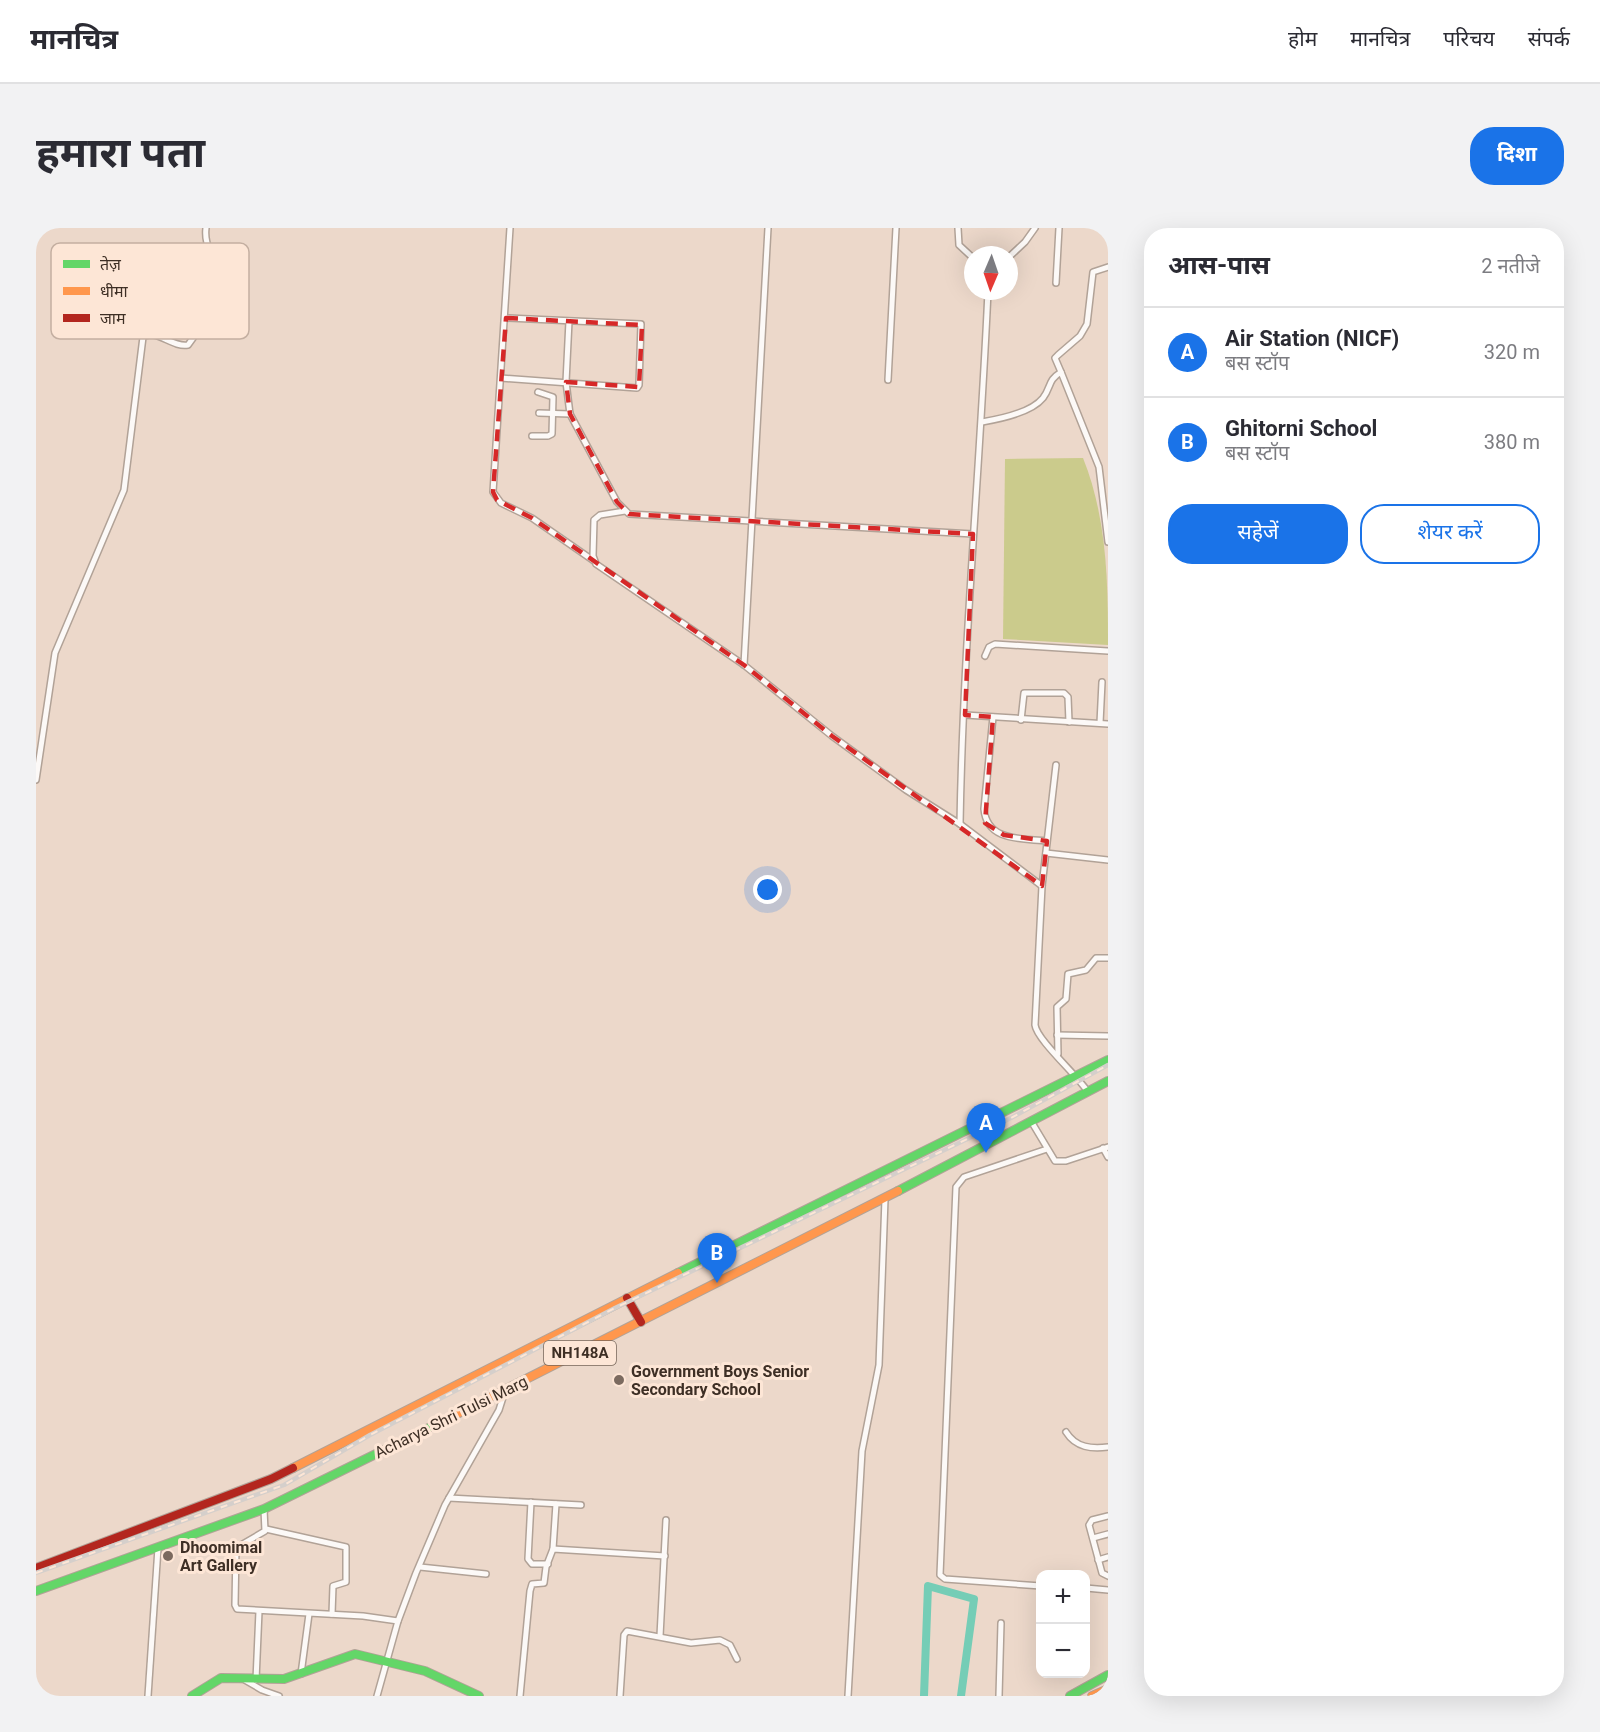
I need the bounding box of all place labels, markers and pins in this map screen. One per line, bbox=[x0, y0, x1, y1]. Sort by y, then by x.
pin: A bbox=[966, 1104, 1006, 1153]
pin: B bbox=[698, 1234, 736, 1283]
place label: Government Boys Senior Secondary School bbox=[631, 1362, 809, 1399]
marker: Government Boys Senior Secondary School bbox=[612, 1373, 626, 1387]
place label: Dhoomimal Art Gallery bbox=[180, 1538, 262, 1575]
marker: Dhoomimal Art Gallery bbox=[161, 1549, 175, 1563]

